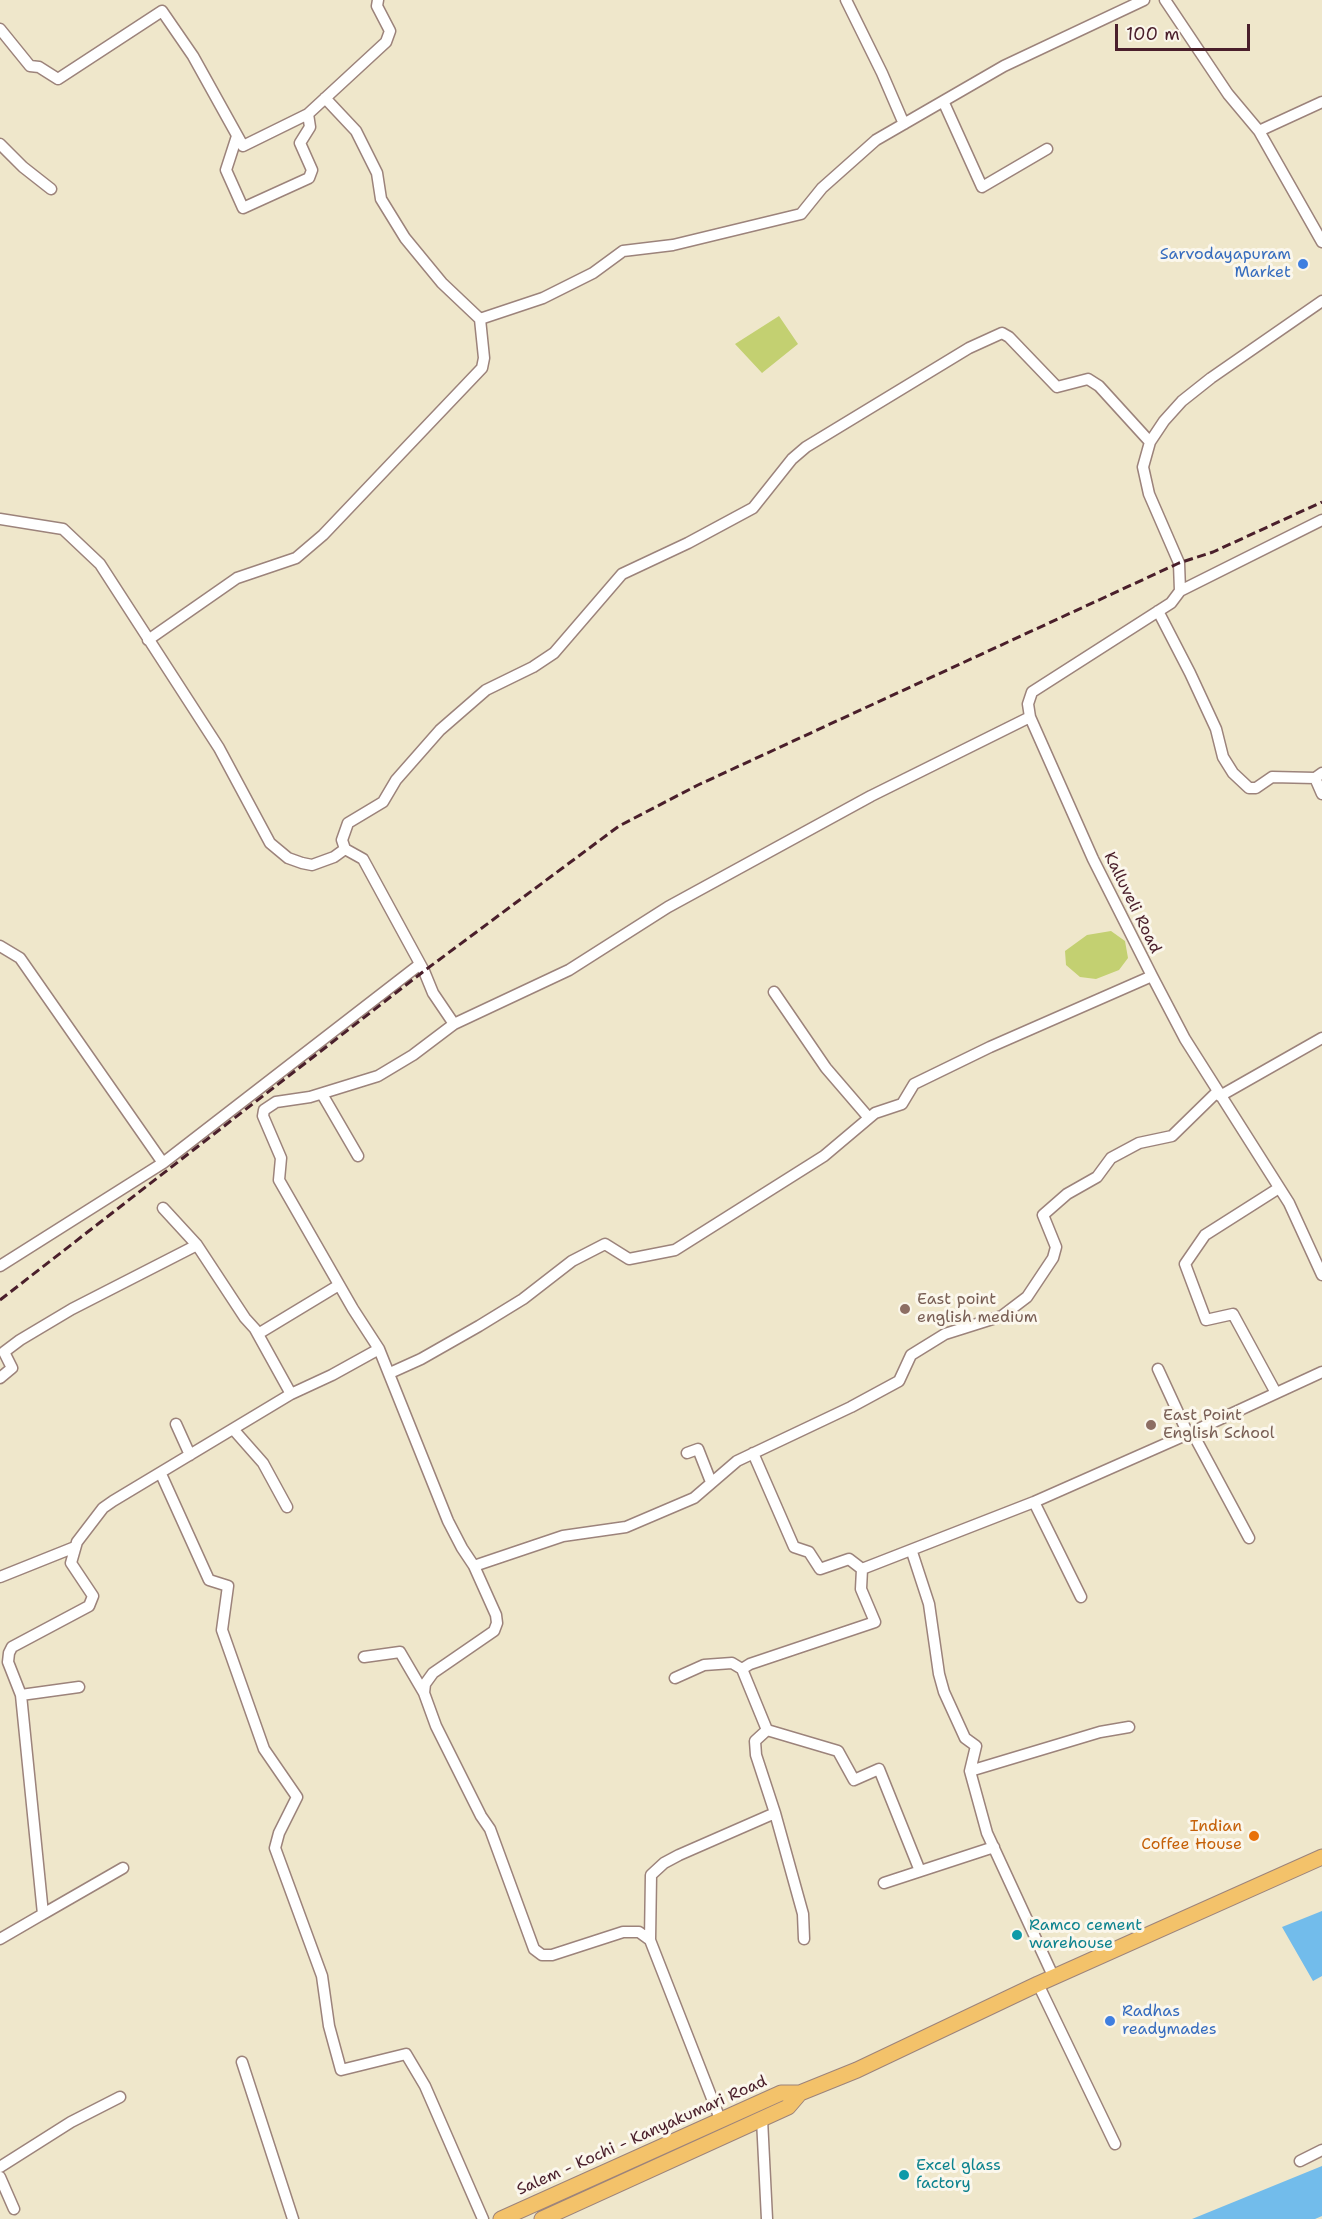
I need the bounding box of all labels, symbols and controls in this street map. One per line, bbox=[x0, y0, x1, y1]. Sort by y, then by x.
scale bar bbox=[1118, 12, 1253, 50]
text: 100 m bbox=[1126, 22, 1180, 46]
place label: Sarvodayapuram Market bbox=[1160, 245, 1291, 283]
marker: Sarvodayapuram Market bbox=[1296, 257, 1310, 271]
street label: Kalluveli Road bbox=[1099, 849, 1165, 957]
place label: East point english medium bbox=[917, 1290, 1037, 1328]
marker: East point english medium bbox=[898, 1302, 912, 1316]
place label: East Point English School bbox=[1163, 1406, 1274, 1444]
marker: East Point English School bbox=[1144, 1418, 1158, 1432]
place label: Indian Coffee House bbox=[1141, 1817, 1242, 1855]
marker: Indian Coffee House bbox=[1247, 1829, 1261, 1843]
place label: Ramco cement warehouse bbox=[1029, 1916, 1142, 1954]
marker: Ramco cement warehouse bbox=[1010, 1928, 1024, 1942]
place label: Radhas readymades bbox=[1122, 2002, 1217, 2040]
marker: Radhas readymades bbox=[1103, 2014, 1117, 2028]
street label: Salem - Kochi - Kanyakumari Road bbox=[514, 2072, 770, 2200]
place label: Excel glass factory bbox=[916, 2156, 1001, 2194]
marker: Excel glass factory bbox=[897, 2168, 911, 2182]

